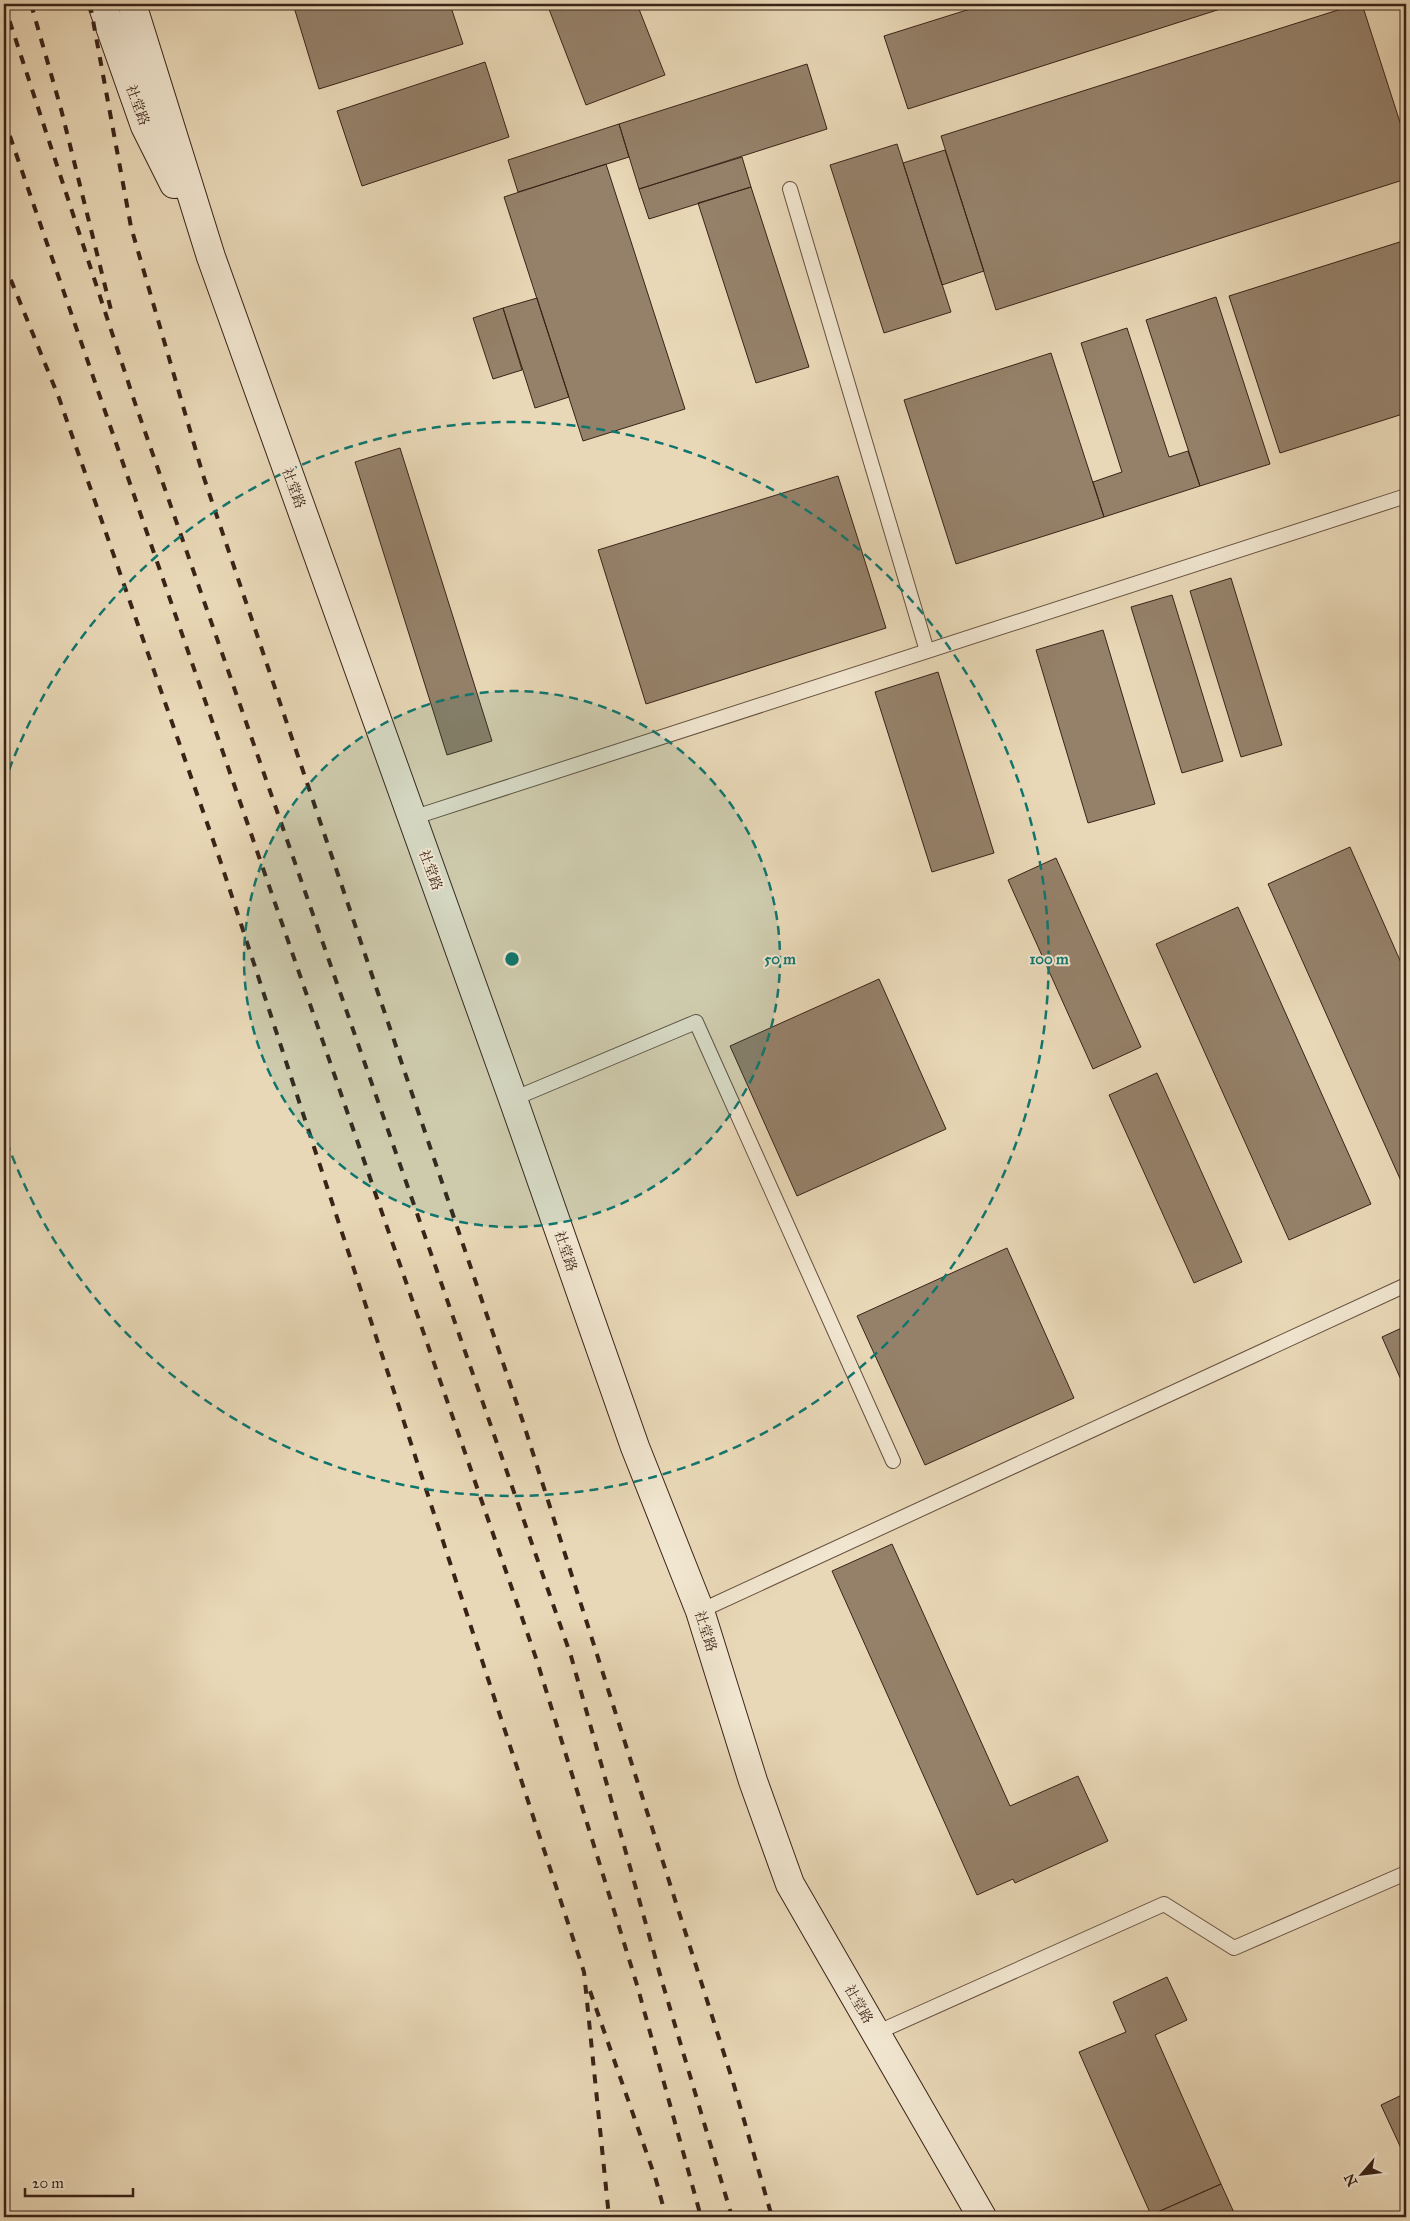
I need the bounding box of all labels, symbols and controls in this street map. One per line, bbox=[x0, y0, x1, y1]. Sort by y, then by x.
street label: 社堂路 bbox=[122, 83, 153, 128]
street label: 社堂路 bbox=[278, 466, 309, 511]
street label: 社堂路 bbox=[415, 848, 446, 893]
centre of rings bbox=[503, 950, 521, 968]
text: 50 m bbox=[764, 950, 796, 968]
text: 100 m bbox=[1029, 950, 1069, 968]
street label: 社堂路 bbox=[551, 1229, 580, 1274]
street label: 社堂路 bbox=[691, 1609, 720, 1654]
street label: 社堂路 bbox=[841, 1982, 876, 2027]
north arrow bbox=[1338, 2148, 1388, 2198]
scale bar bbox=[25, 2166, 132, 2198]
text: N bbox=[1341, 2171, 1361, 2189]
text: 20 m bbox=[32, 2174, 64, 2192]

